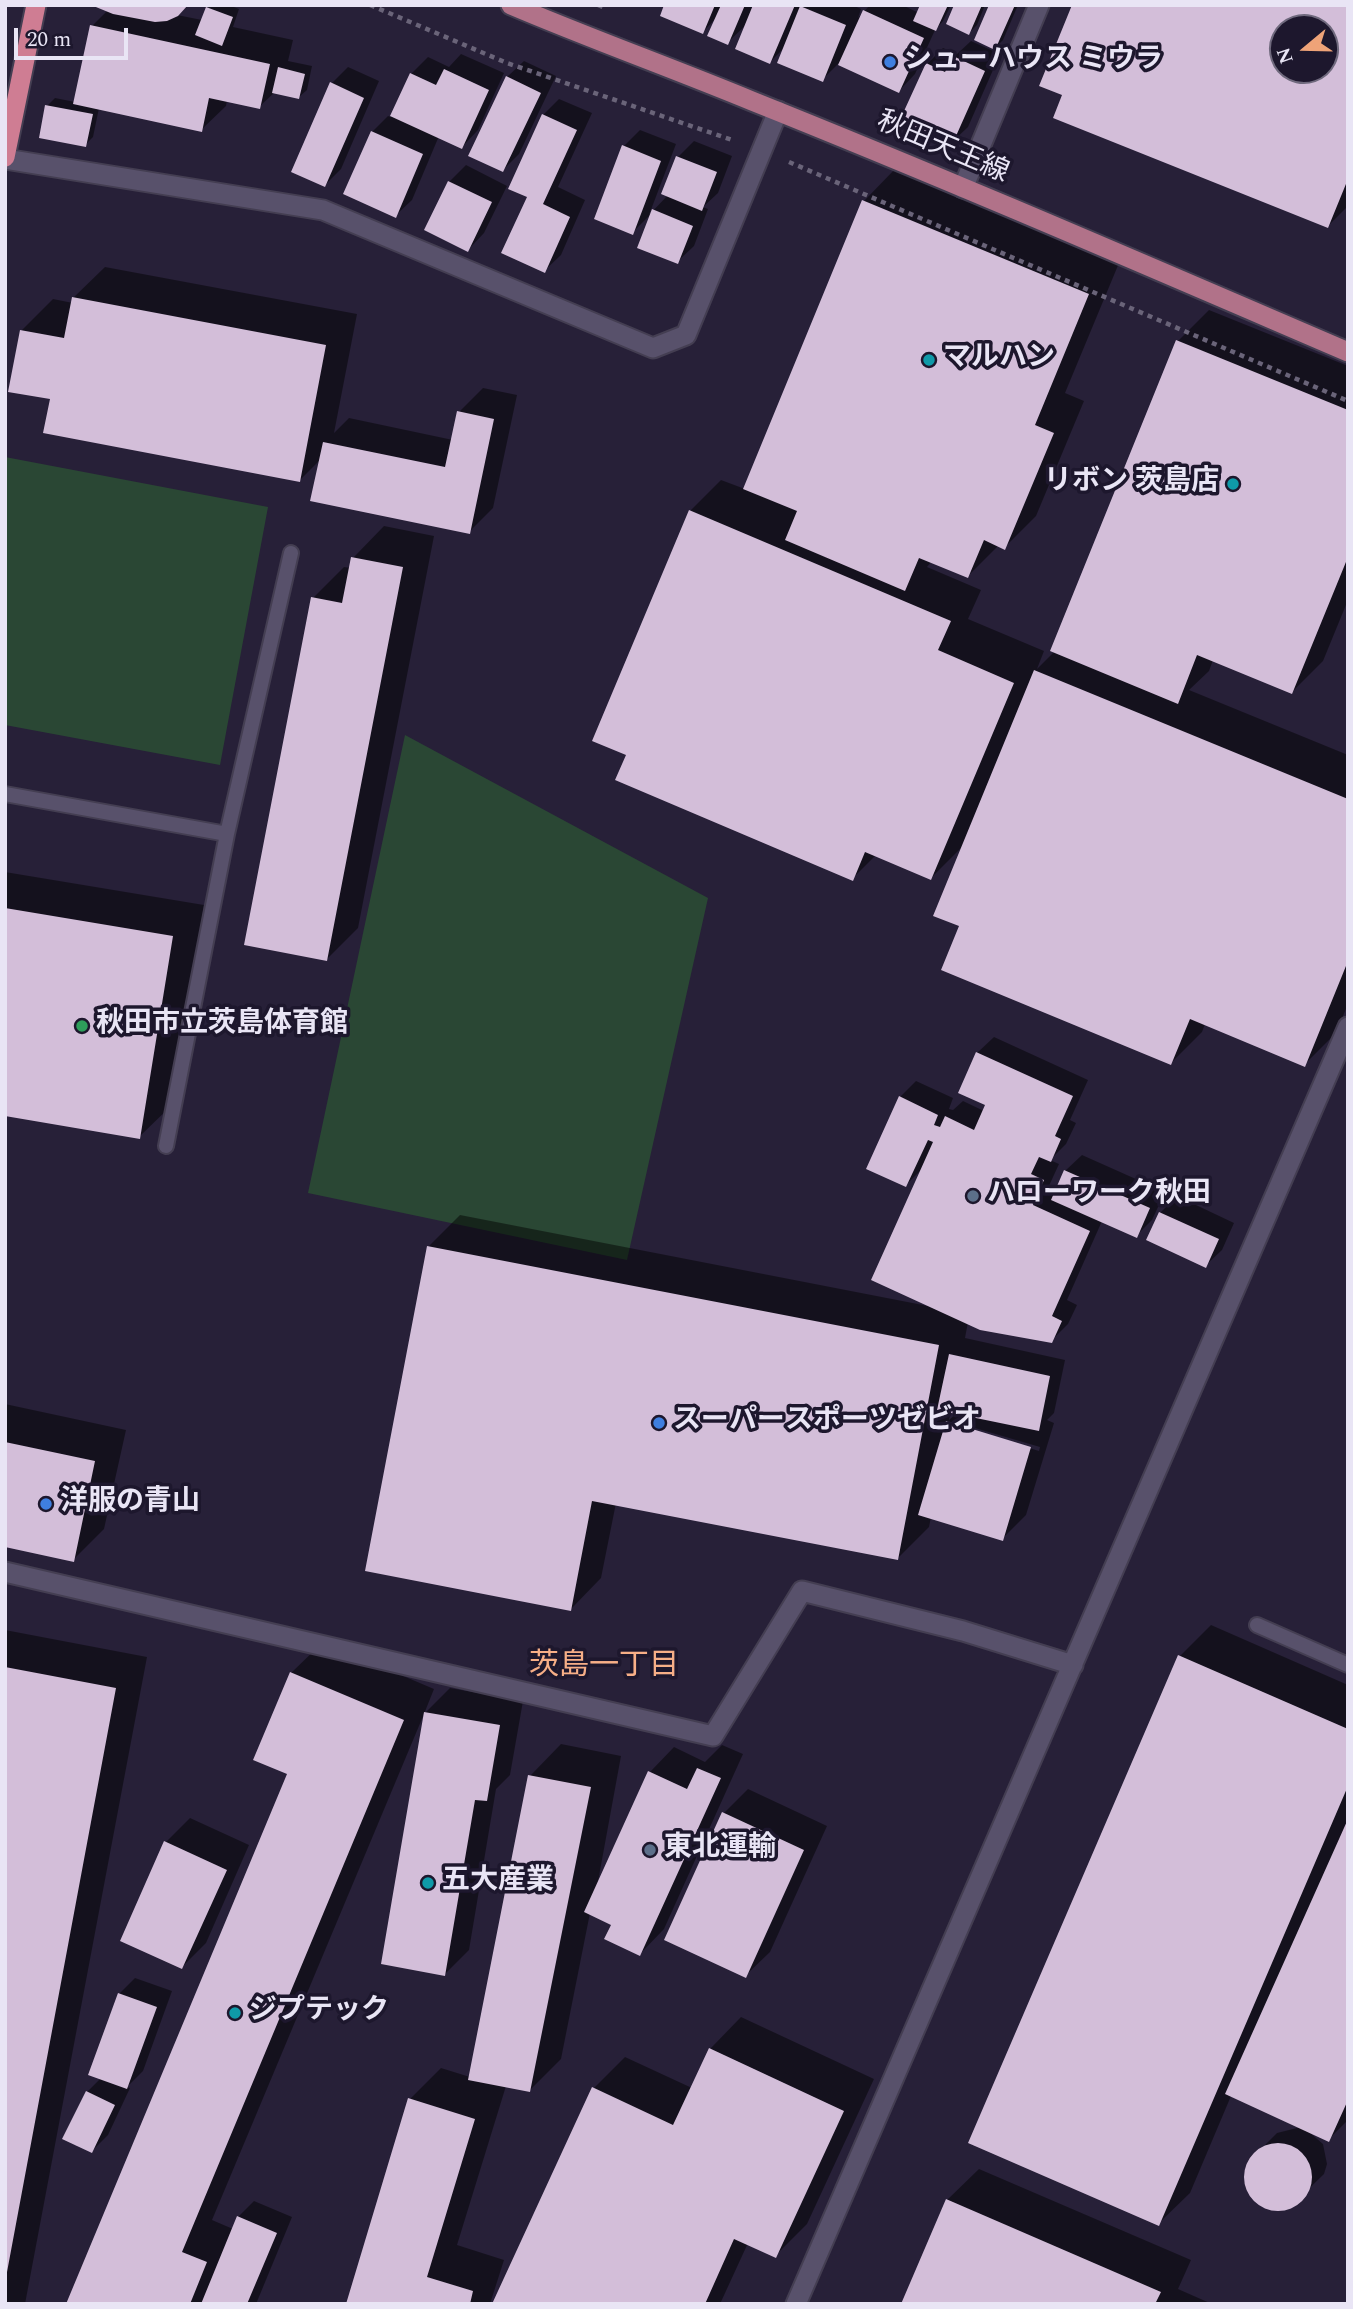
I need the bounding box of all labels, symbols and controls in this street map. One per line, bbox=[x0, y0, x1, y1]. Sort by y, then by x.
scale bar bbox=[18, 14, 131, 58]
north arrow bbox=[1269, 14, 1339, 84]
text: 20 m bbox=[27, 24, 71, 56]
text: N bbox=[1269, 43, 1302, 67]
place label: シューハウス ミウラ bbox=[904, 45, 1163, 79]
marker: シューハウス ミウラ bbox=[882, 54, 898, 70]
street label: 秋田天王線 bbox=[871, 106, 1013, 192]
place label: マルハン bbox=[943, 343, 1055, 377]
marker: マルハン bbox=[921, 352, 937, 368]
place label: リボン 茨島店 bbox=[1044, 467, 1219, 501]
marker: リボン 茨島店 bbox=[1225, 476, 1241, 492]
place label: 秋田市立茨島体育館 bbox=[96, 1009, 348, 1043]
marker: 秋田市立茨島体育館 bbox=[74, 1018, 90, 1034]
place label: ハローワーク秋田 bbox=[987, 1179, 1211, 1213]
marker: ハローワーク秋田 bbox=[965, 1188, 981, 1204]
place label: スーパースポーツゼビオ bbox=[673, 1406, 981, 1440]
marker: スーパースポーツゼビオ bbox=[651, 1415, 667, 1431]
place label: 洋服の青山 bbox=[60, 1487, 200, 1521]
marker: 洋服の青山 bbox=[38, 1496, 54, 1512]
district label: 茨島一丁目 bbox=[529, 1650, 679, 1686]
place label: 東北運輸 bbox=[664, 1833, 776, 1867]
marker: 東北運輸 bbox=[642, 1842, 658, 1858]
place label: 五大産業 bbox=[442, 1866, 554, 1900]
marker: 五大産業 bbox=[420, 1875, 436, 1891]
place label: ジプテック bbox=[249, 1996, 389, 2030]
marker: ジプテック bbox=[227, 2005, 243, 2021]

